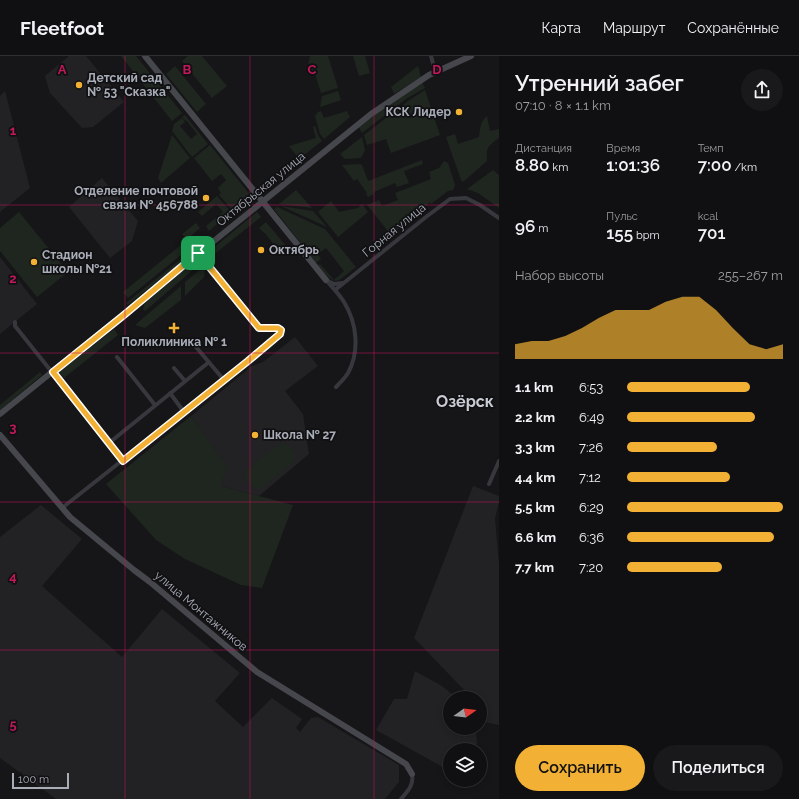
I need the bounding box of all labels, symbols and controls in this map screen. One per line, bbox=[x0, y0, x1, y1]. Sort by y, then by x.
text: Fleetfoot bbox=[20, 17, 104, 39]
text: Карта bbox=[542, 20, 581, 36]
text: Маршрут bbox=[603, 20, 665, 36]
text: Сохранённые bbox=[687, 20, 779, 36]
text: A bbox=[58, 62, 67, 77]
text: B bbox=[183, 62, 192, 77]
text: C bbox=[308, 62, 317, 77]
text: D bbox=[432, 62, 442, 77]
button: share bbox=[741, 69, 783, 111]
text: Утренний забег bbox=[515, 70, 684, 96]
place label: Детский сад № 53 "Сказка" bbox=[87, 71, 170, 99]
marker: Детский сад № 53 "Сказка" bbox=[74, 80, 84, 90]
text: 07:10 · 8 × 1.1 km bbox=[515, 98, 611, 113]
place label: КСК Лидер bbox=[385, 105, 451, 119]
marker: КСК Лидер bbox=[454, 107, 464, 117]
text: 1 bbox=[10, 123, 17, 138]
text: Дистанция bbox=[515, 142, 572, 155]
text: Время bbox=[606, 142, 640, 155]
text: Темп bbox=[698, 142, 724, 155]
street label: Октябрьская улица bbox=[214, 149, 308, 229]
text: 8.80 bbox=[515, 155, 550, 175]
text: 1:01:36 bbox=[606, 155, 660, 175]
text: 7:00 bbox=[698, 155, 732, 175]
text: km bbox=[550, 161, 568, 174]
text: /km bbox=[732, 161, 757, 174]
place label: Отделение почтовой связи № 456788 bbox=[74, 184, 198, 212]
marker: Отделение почтовой связи № 456788 bbox=[201, 193, 211, 203]
street label: Горная улица bbox=[360, 200, 428, 260]
text: Пульс bbox=[606, 210, 638, 223]
text: kcal bbox=[698, 210, 718, 223]
text: 96 bbox=[515, 216, 535, 236]
text: m bbox=[535, 222, 548, 235]
text: 155 bbox=[606, 223, 633, 243]
text: 701 bbox=[698, 223, 725, 243]
text: bpm bbox=[633, 229, 660, 242]
pin bbox=[181, 236, 215, 270]
icon: arrive bbox=[187, 242, 209, 264]
place label: Октябрь bbox=[269, 243, 320, 257]
marker: Октябрь bbox=[256, 245, 266, 255]
place label: Стадион школы №21 bbox=[42, 248, 112, 276]
marker: Стадион школы №21 bbox=[29, 257, 39, 267]
text: Набор высоты bbox=[515, 268, 604, 283]
text: 255–267 m bbox=[718, 268, 783, 283]
text: 2 bbox=[9, 271, 17, 286]
marker: Поликлиника № 1 bbox=[168, 322, 180, 334]
place label: Поликлиника № 1 bbox=[121, 335, 227, 349]
text: 1.1 km bbox=[515, 380, 553, 395]
text: 6:53 bbox=[579, 380, 603, 395]
district label: Озёрск bbox=[436, 392, 494, 411]
text: 2.2 km bbox=[515, 410, 555, 425]
text: 6:49 bbox=[579, 410, 604, 425]
text: 3 bbox=[9, 420, 17, 435]
place label: Школа № 27 bbox=[263, 428, 336, 442]
marker: Школа № 27 bbox=[250, 430, 260, 440]
text: 3.3 km bbox=[515, 440, 555, 455]
text: 7:26 bbox=[579, 440, 603, 455]
text: 4.4 km bbox=[515, 470, 555, 485]
text: 7:12 bbox=[579, 470, 601, 485]
text: 5.5 km bbox=[515, 500, 555, 515]
text: 6:29 bbox=[579, 500, 604, 515]
text: 6.6 km bbox=[515, 530, 556, 545]
text: 6:36 bbox=[579, 530, 604, 545]
text: 7.7 km bbox=[515, 560, 554, 575]
text: 7:20 bbox=[579, 560, 603, 575]
street label: улица Монтажников bbox=[152, 568, 250, 654]
text: 4 bbox=[9, 569, 17, 584]
north arrow bbox=[443, 691, 487, 735]
map controls bbox=[443, 691, 487, 787]
text: 5 bbox=[9, 717, 17, 732]
button: layers bbox=[443, 743, 487, 787]
button: Сохранить bbox=[515, 745, 645, 791]
button: Поделиться bbox=[653, 745, 783, 791]
scale bar bbox=[12, 771, 69, 790]
text: 100 m bbox=[18, 773, 49, 786]

